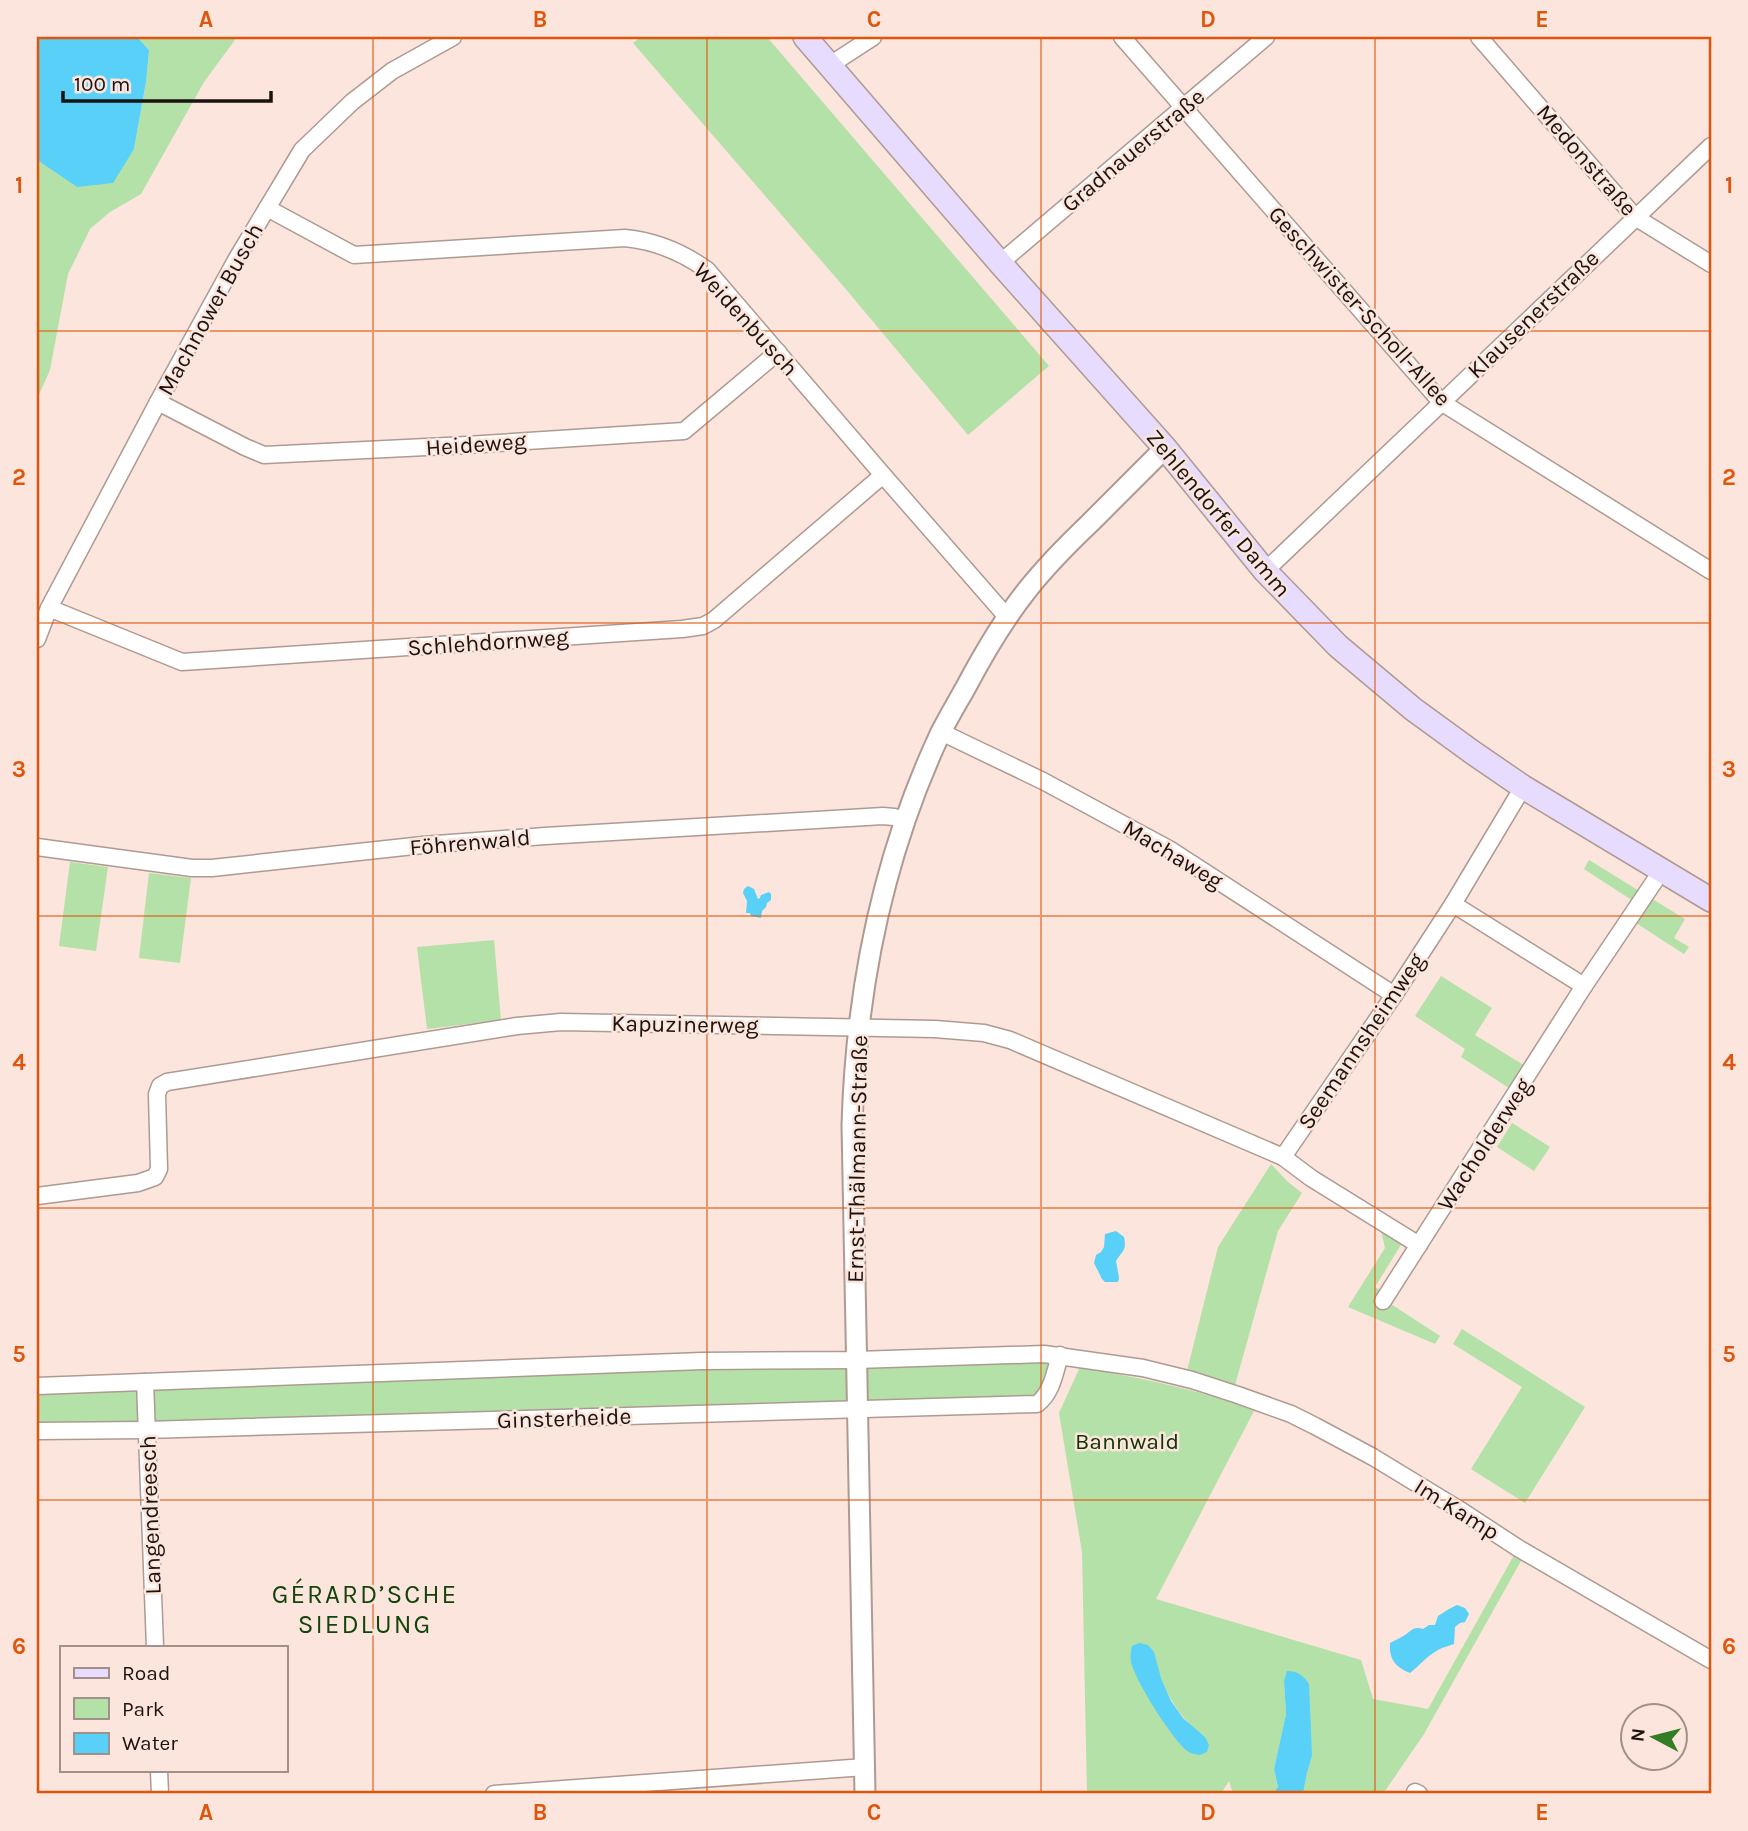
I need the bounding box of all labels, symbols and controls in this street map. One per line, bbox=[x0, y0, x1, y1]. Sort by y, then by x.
text: A bbox=[199, 6, 213, 33]
text: B bbox=[533, 6, 547, 33]
text: C bbox=[867, 6, 881, 33]
text: D bbox=[1200, 6, 1216, 33]
text: E bbox=[1535, 6, 1549, 33]
scale bar bbox=[63, 60, 271, 104]
text: 100 m bbox=[74, 72, 131, 96]
street label: Gradnauerstraße bbox=[1057, 83, 1210, 218]
street label: Medonstraße bbox=[1531, 99, 1642, 222]
text: 1 bbox=[15, 172, 23, 199]
text: 1 bbox=[1725, 172, 1733, 199]
street label: Geschwister-Scholl-Allee bbox=[1263, 201, 1457, 412]
street label: Machnower Busch bbox=[152, 218, 269, 400]
street label: Klausenerstraße bbox=[1462, 245, 1605, 384]
street label: Weidenbusch bbox=[688, 257, 804, 382]
street label: Zehlendorfer Damm bbox=[1141, 424, 1297, 603]
street label: Heideweg bbox=[425, 428, 527, 461]
text: 2 bbox=[12, 464, 26, 491]
text: 2 bbox=[1722, 464, 1736, 491]
street label: Schlehdornweg bbox=[406, 623, 570, 662]
text: 3 bbox=[12, 756, 26, 783]
text: 3 bbox=[1722, 756, 1736, 783]
street label: Machaweg bbox=[1118, 814, 1228, 895]
street label: Föhrenwald bbox=[408, 824, 532, 861]
street label: Seemannsheimweg bbox=[1292, 948, 1431, 1135]
street label: Kapuzinerweg bbox=[611, 1010, 759, 1039]
street label: Ernst-Thälmann-Straße bbox=[842, 1035, 873, 1283]
text: 4 bbox=[12, 1049, 26, 1076]
text: 4 bbox=[1722, 1049, 1736, 1076]
street label: Wacholderweg bbox=[1432, 1073, 1537, 1216]
text: 5 bbox=[12, 1341, 26, 1368]
text: 5 bbox=[1722, 1341, 1736, 1368]
street label: Ginsterheide bbox=[496, 1403, 632, 1434]
park label: Bannwald bbox=[1075, 1428, 1179, 1455]
street label: Langendreesch bbox=[134, 1435, 167, 1595]
street label: Im Kamp bbox=[1409, 1473, 1504, 1546]
district label: GÉRARD’SCHE SIEDLUNG bbox=[272, 1578, 458, 1640]
text: 6 bbox=[12, 1633, 26, 1660]
text: 6 bbox=[1722, 1633, 1736, 1660]
legend bbox=[60, 1646, 287, 1772]
text: Road bbox=[122, 1661, 170, 1685]
text: Park bbox=[122, 1697, 165, 1721]
north arrow bbox=[1618, 1702, 1688, 1772]
text: N bbox=[1626, 1727, 1650, 1743]
text: Water bbox=[122, 1731, 178, 1755]
text: A bbox=[199, 1799, 213, 1826]
text: B bbox=[533, 1799, 547, 1826]
text: C bbox=[867, 1799, 881, 1826]
text: D bbox=[1200, 1799, 1216, 1826]
text: E bbox=[1535, 1799, 1549, 1826]

